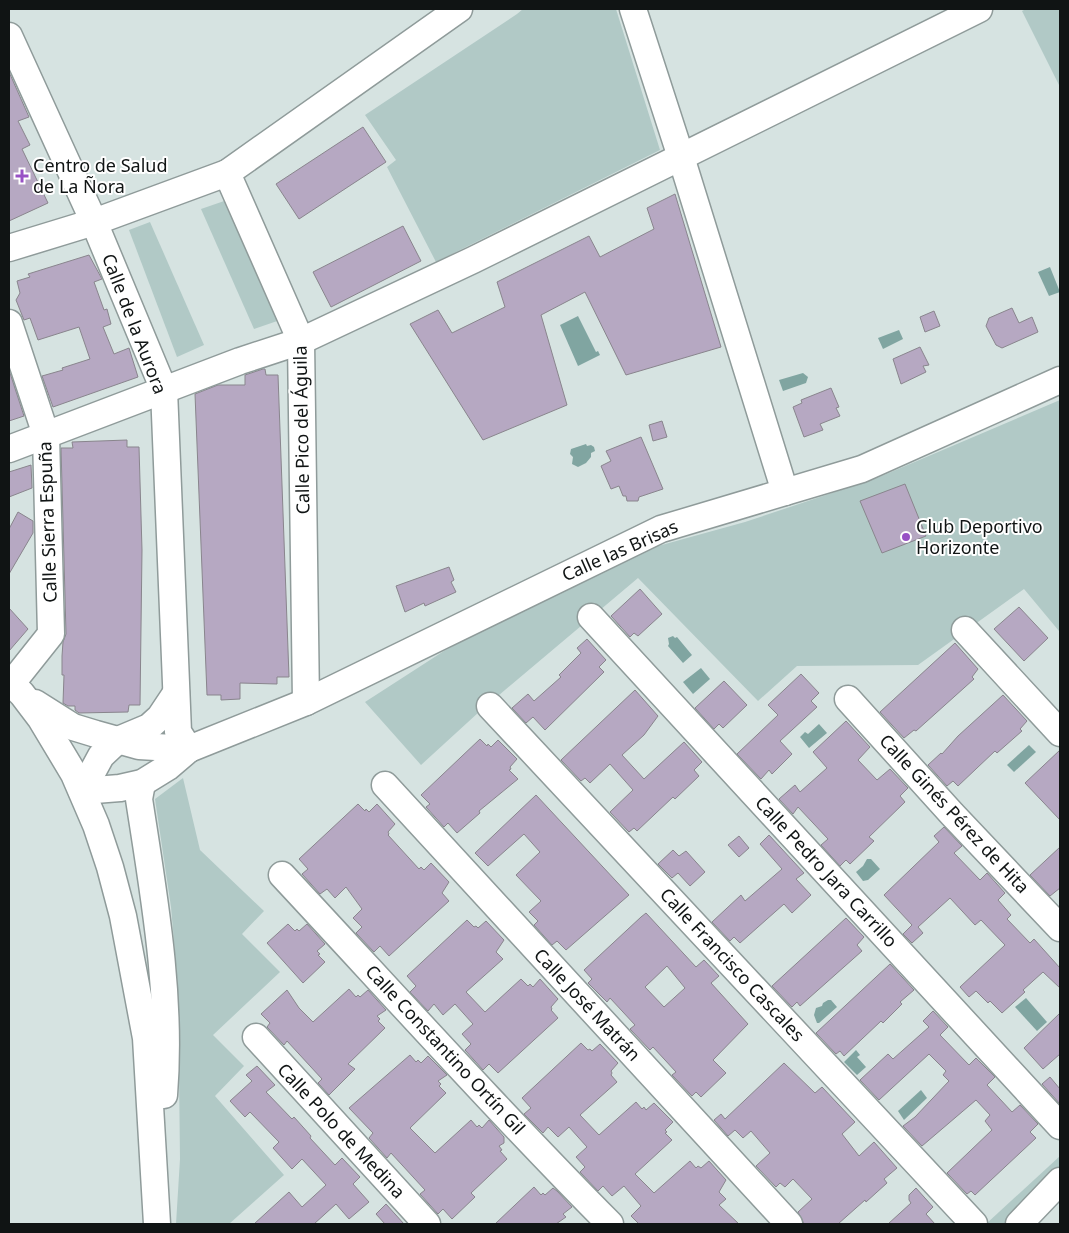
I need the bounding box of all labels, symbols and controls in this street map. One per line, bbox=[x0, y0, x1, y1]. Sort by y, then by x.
place label: Centro de Salud de La Ñora bbox=[33, 153, 168, 198]
marker: Centro de Salud de La Ñora bbox=[15, 169, 29, 183]
street label: Calle de la Aurora bbox=[97, 250, 173, 397]
street label: Calle Pico del Águila bbox=[288, 345, 314, 515]
street label: Calle Sierra Espuña bbox=[32, 441, 62, 603]
street label: Calle las Brisas bbox=[558, 514, 681, 586]
place label: Club Deportivo Horizonte bbox=[916, 514, 1043, 559]
marker: Club Deportivo Horizonte bbox=[900, 531, 912, 543]
street label: Calle Ginés Pérez de Hita bbox=[874, 728, 1035, 898]
street label: Calle Pedro Jara Carrillo bbox=[750, 791, 903, 952]
street label: Calle Francisco Cascales bbox=[655, 882, 810, 1046]
street label: Calle José Matrán bbox=[529, 943, 646, 1066]
street label: Calle Constantino Ortín Gil bbox=[361, 959, 531, 1139]
street label: Calle Polo de Medina bbox=[273, 1057, 411, 1203]

